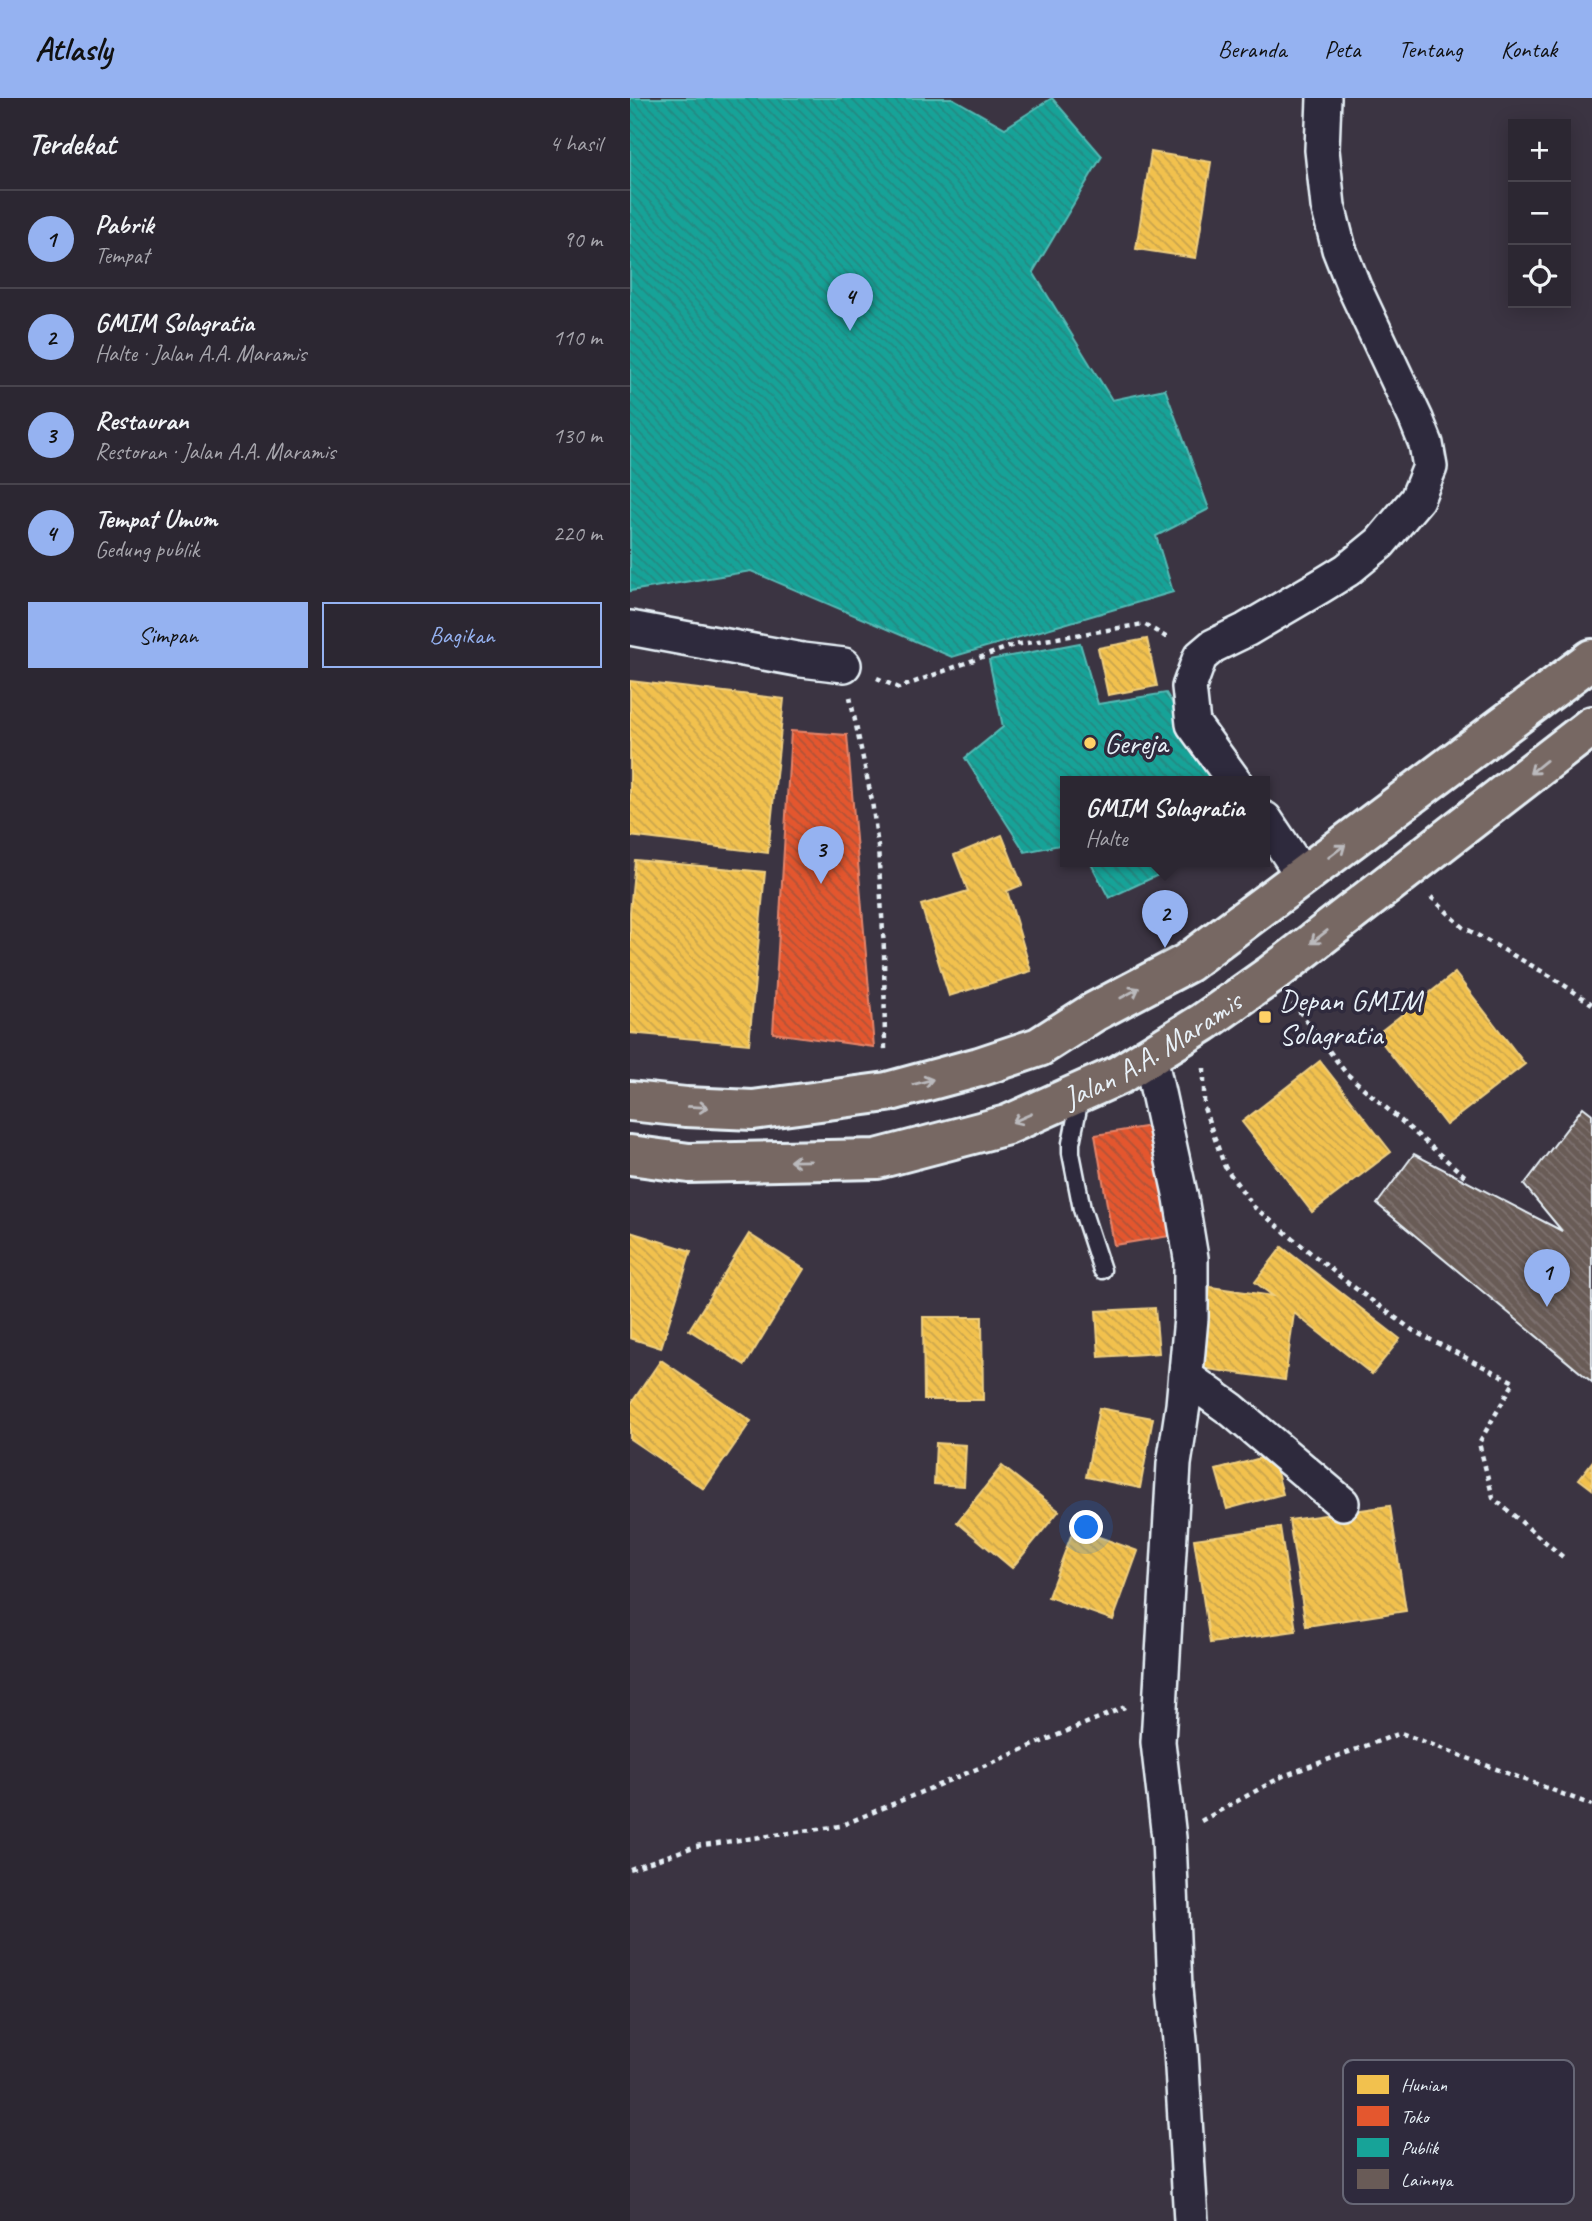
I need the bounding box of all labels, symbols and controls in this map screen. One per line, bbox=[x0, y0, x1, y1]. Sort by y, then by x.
text: Atlasly bbox=[35, 28, 112, 70]
text: Beranda bbox=[1218, 34, 1286, 64]
text: Peta bbox=[1324, 34, 1360, 64]
text: Tentang bbox=[1398, 34, 1463, 64]
text: Kontak bbox=[1501, 34, 1557, 64]
map controls bbox=[1508, 119, 1571, 308]
button: + bbox=[1508, 119, 1571, 182]
text: Terdekat bbox=[28, 125, 116, 163]
text: 4 hasil bbox=[549, 129, 602, 158]
button: − bbox=[1508, 182, 1571, 245]
text: Pabrik bbox=[95, 208, 153, 241]
text: 1 bbox=[46, 225, 56, 254]
text: 90 m bbox=[563, 225, 602, 254]
text: Tempat bbox=[95, 241, 149, 270]
button: locate bbox=[1508, 245, 1571, 308]
pin: 4 bbox=[827, 273, 873, 331]
text: GMIM Solagratia bbox=[95, 306, 254, 339]
text: 2 bbox=[46, 323, 56, 352]
text: 110 m bbox=[553, 323, 602, 352]
text: Halte · Jalan A.A. Maramis bbox=[95, 339, 306, 368]
text: Restauran bbox=[95, 404, 188, 437]
text: 3 bbox=[46, 421, 56, 450]
text: 130 m bbox=[553, 421, 602, 450]
text: Restoran · Jalan A.A. Maramis bbox=[95, 437, 336, 466]
text: Tempat Umum bbox=[95, 502, 217, 535]
text: 4 bbox=[46, 519, 56, 548]
text: 220 m bbox=[553, 519, 602, 548]
text: Gedung publik bbox=[95, 535, 199, 564]
button: Simpan bbox=[28, 602, 308, 668]
button: Bagikan bbox=[322, 602, 602, 668]
place label: Gereja bbox=[1104, 724, 1170, 762]
marker: Gereja bbox=[1082, 735, 1098, 751]
one-way arrow bbox=[1529, 759, 1547, 775]
popup bbox=[1060, 776, 1270, 867]
text: GMIM Solagratia bbox=[1086, 791, 1244, 824]
text: Halte bbox=[1086, 824, 1128, 853]
pin: 3 bbox=[798, 826, 844, 884]
one-way arrow bbox=[1328, 843, 1346, 858]
pin: 2 bbox=[1142, 890, 1188, 948]
one-way arrow bbox=[1311, 929, 1329, 944]
street label: Jalan A.A. Maramis bbox=[1055, 981, 1251, 1117]
place label: Depan GMIM Solagratia bbox=[1279, 981, 1424, 1053]
one-way arrow bbox=[1120, 986, 1140, 1000]
marker: Depan GMIM Solagratia bbox=[1257, 1009, 1273, 1025]
one-way arrow bbox=[911, 1075, 934, 1088]
one-way arrow bbox=[686, 1101, 709, 1114]
one-way arrow bbox=[1012, 1112, 1033, 1125]
one-way arrow bbox=[789, 1154, 812, 1167]
pin: 1 bbox=[1524, 1249, 1570, 1307]
your location bbox=[1069, 1510, 1103, 1544]
legend bbox=[1343, 2060, 1574, 2204]
text: Hunian bbox=[1401, 2073, 1448, 2097]
text: Toko bbox=[1401, 2105, 1431, 2129]
text: Publik bbox=[1401, 2136, 1440, 2160]
text: Lainnya bbox=[1401, 2168, 1455, 2192]

